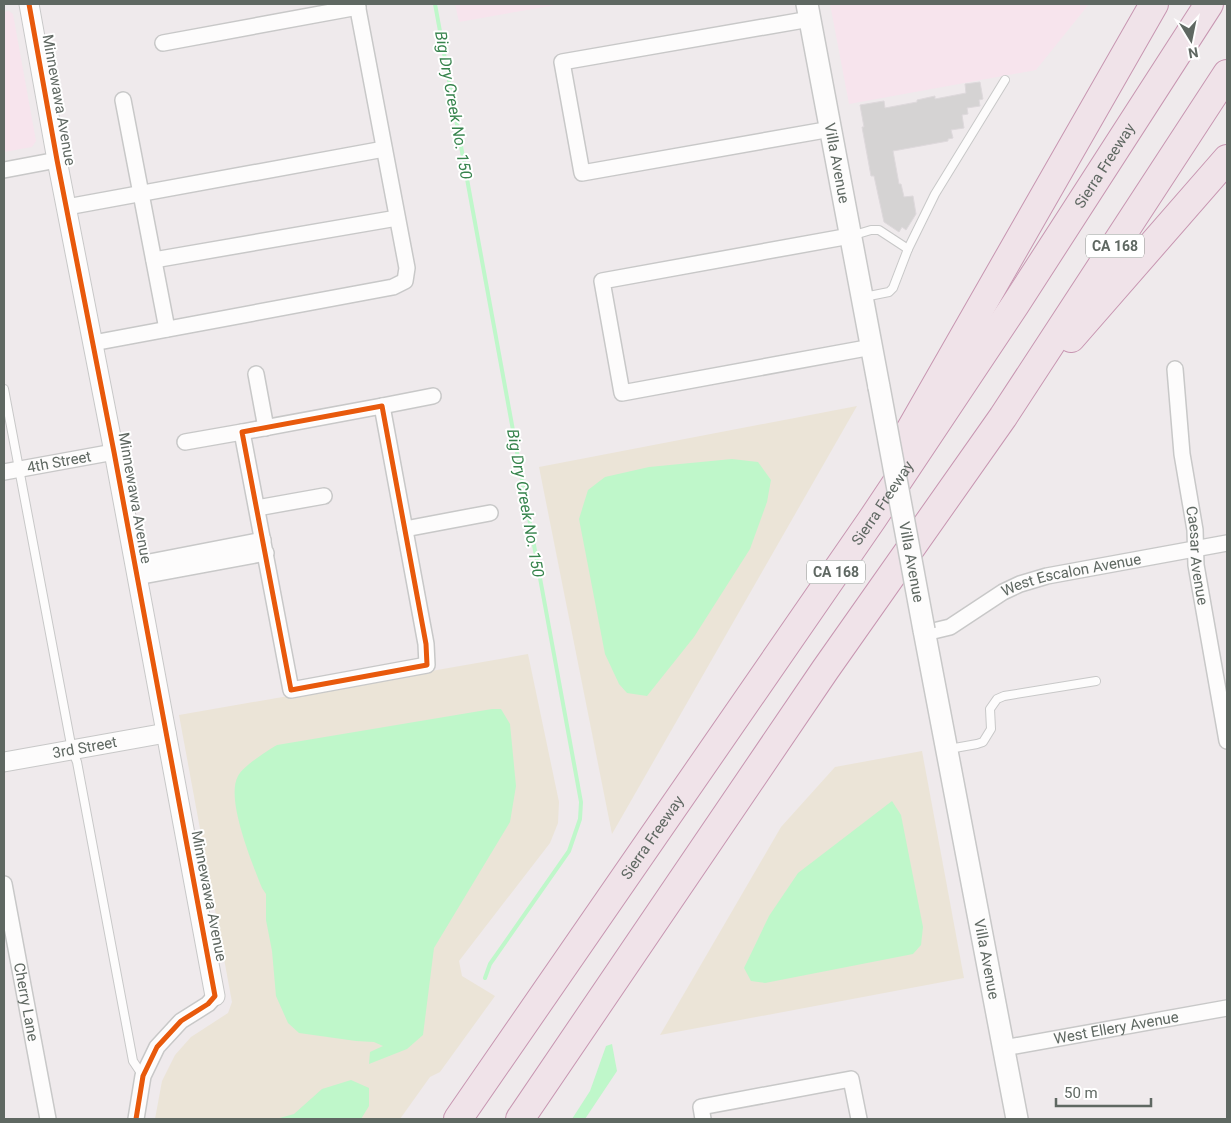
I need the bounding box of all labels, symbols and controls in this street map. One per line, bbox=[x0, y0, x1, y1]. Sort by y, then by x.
north arrow bbox=[1166, 15, 1216, 65]
water label: Big Dry Creek No. 150 bbox=[431, 29, 476, 181]
street label: Minnewawa Avenue bbox=[39, 33, 79, 167]
text: N bbox=[1187, 44, 1200, 62]
street label: Sierra Freeway bbox=[1071, 120, 1139, 212]
street label: Villa Avenue bbox=[821, 121, 853, 205]
road number: CA 168 bbox=[1086, 235, 1144, 258]
water label: Big Dry Creek No. 150 bbox=[503, 427, 548, 579]
street label: Minnewawa Avenue bbox=[115, 431, 155, 565]
street label: 4th Street bbox=[26, 447, 93, 477]
street label: Sierra Freeway bbox=[848, 458, 917, 549]
street label: Caesar Avenue bbox=[1182, 505, 1212, 606]
street label: Villa Avenue bbox=[895, 520, 928, 604]
street label: West Escalon Avenue bbox=[998, 550, 1142, 600]
road number: CA 168 bbox=[807, 560, 865, 584]
street label: 3rd Street bbox=[51, 733, 118, 762]
street label: Sierra Freeway bbox=[617, 792, 688, 883]
street label: Minnewawa Avenue bbox=[187, 829, 231, 963]
street label: Villa Avenue bbox=[970, 917, 1003, 1001]
street label: Cherry Lane bbox=[10, 961, 42, 1043]
street label: West Ellery Avenue bbox=[1052, 1008, 1180, 1048]
scale bar bbox=[1056, 1076, 1151, 1108]
text: 50 m bbox=[1064, 1084, 1098, 1102]

